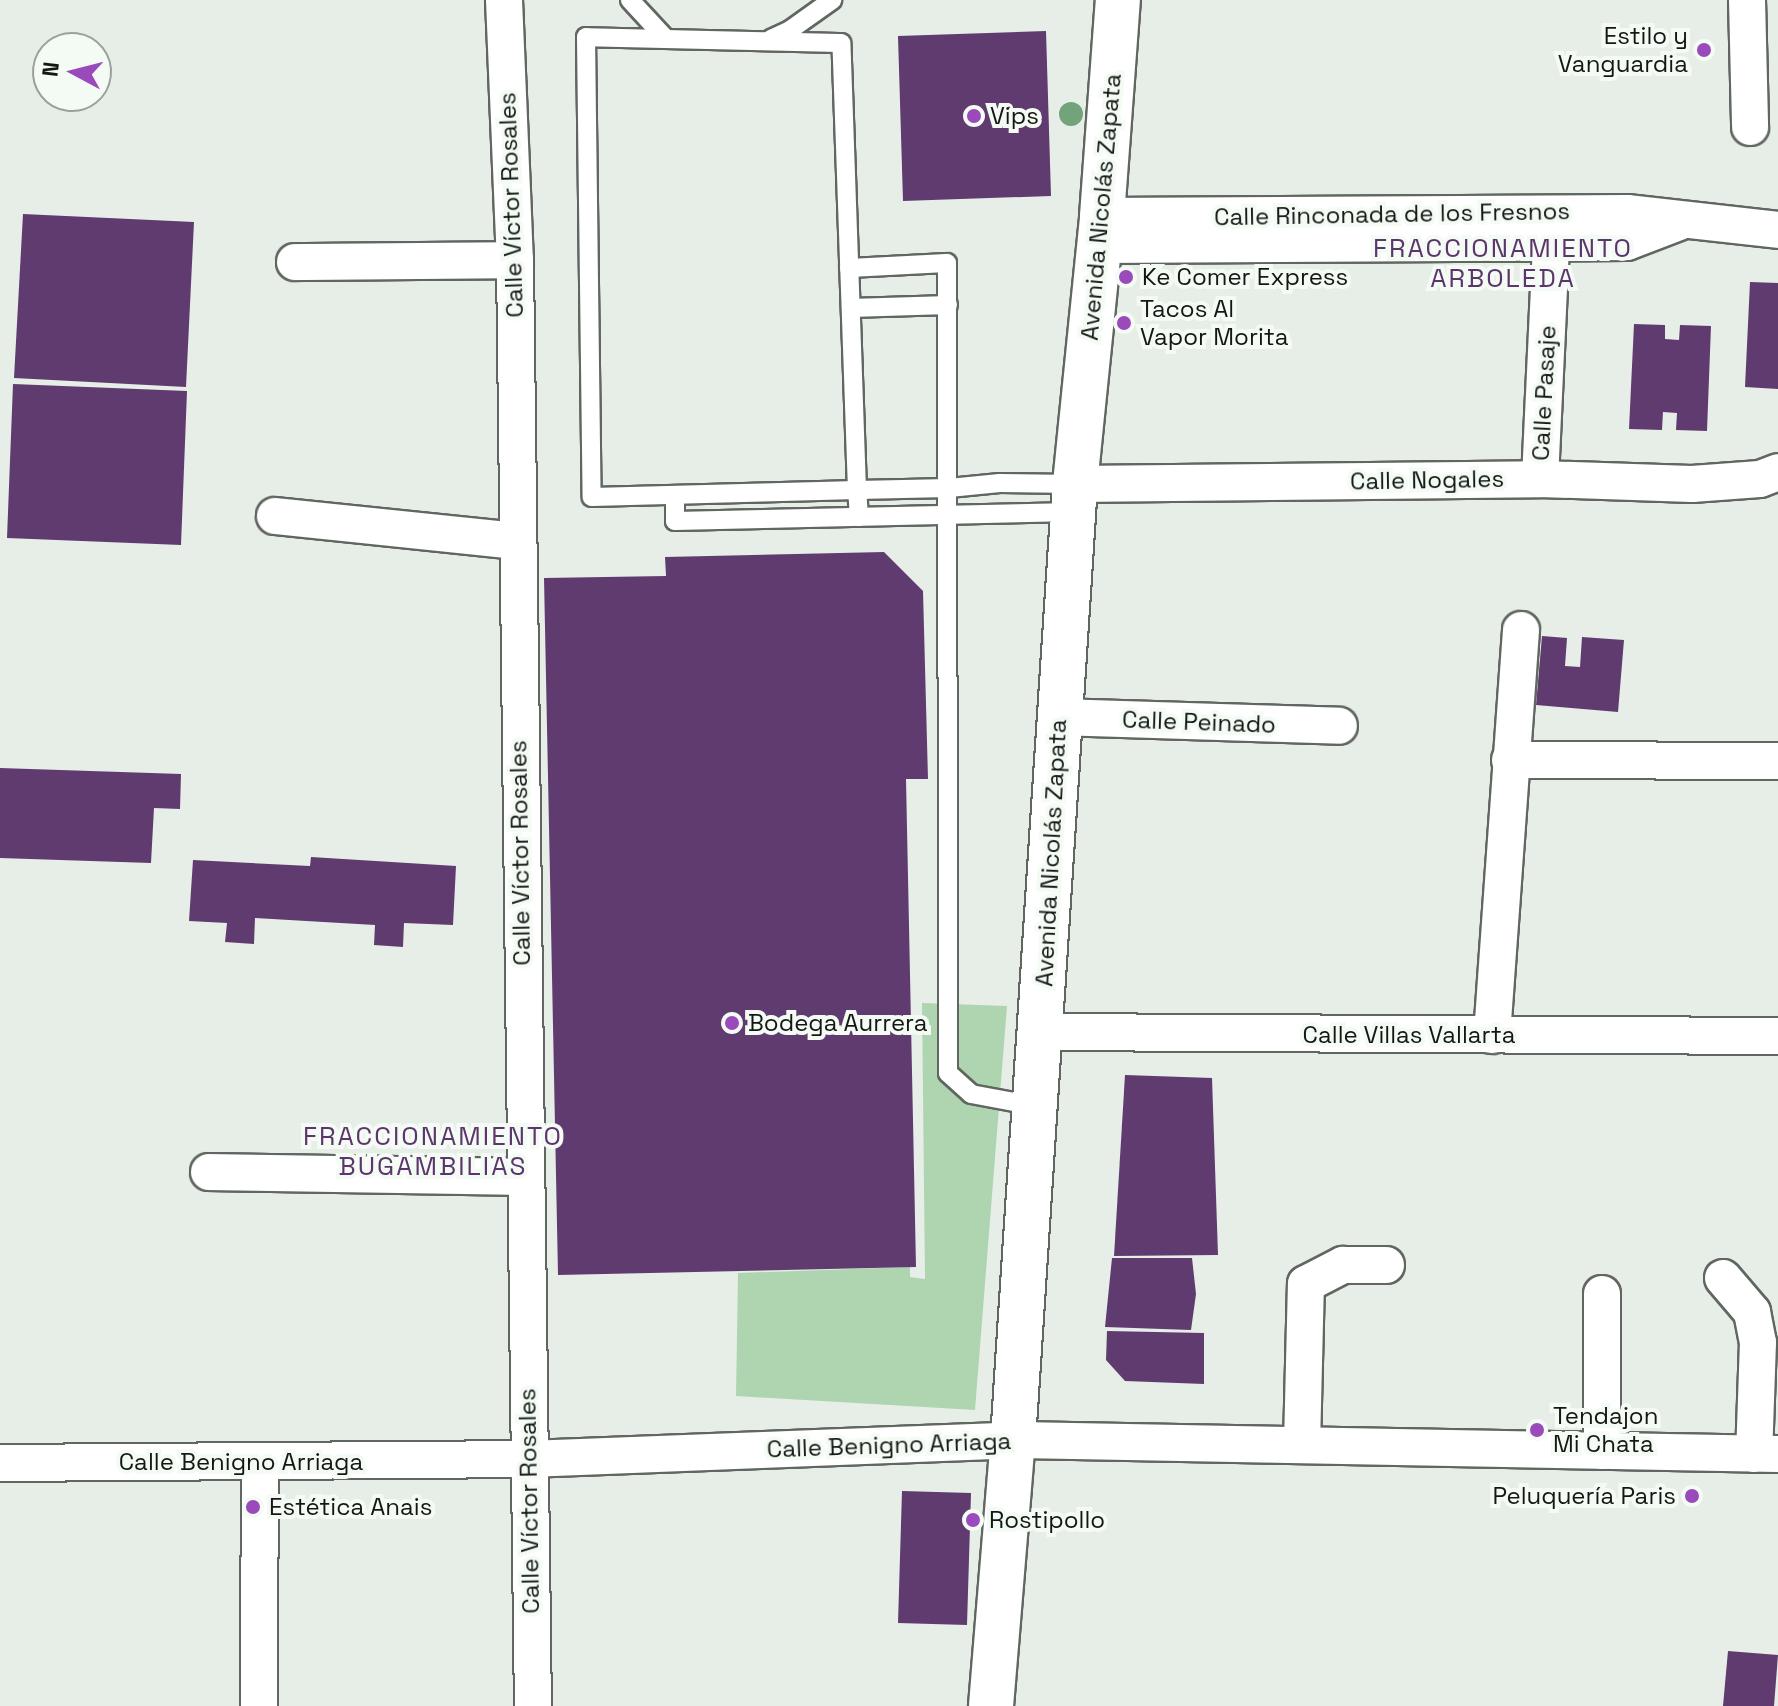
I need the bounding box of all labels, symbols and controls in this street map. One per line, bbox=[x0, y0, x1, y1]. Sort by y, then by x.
place label: Estilo y Vanguardia bbox=[1558, 22, 1688, 78]
north arrow bbox=[32, 32, 112, 112]
marker: Estilo y Vanguardia bbox=[1695, 41, 1713, 59]
text: N bbox=[35, 60, 65, 78]
street label: Avenida Nicolás Zapata bbox=[1075, 72, 1127, 342]
street label: Calle Víctor Rosales bbox=[493, 92, 529, 318]
place label: Vips bbox=[990, 102, 1039, 130]
marker: Vips bbox=[965, 107, 983, 125]
street label: Calle Rinconada de los Fresnos bbox=[1214, 196, 1570, 232]
district label: FRACCIONAMIENTO ARBOLEDA bbox=[1373, 233, 1633, 294]
place label: Ke Comer Express bbox=[1142, 263, 1348, 291]
marker: Ke Comer Express bbox=[1117, 268, 1135, 286]
place label: Tacos Al Vapor Morita bbox=[1140, 295, 1289, 351]
marker: Tacos Al Vapor Morita bbox=[1115, 314, 1133, 332]
street label: Calle Pasaje bbox=[1526, 324, 1562, 462]
street label: Calle Nogales bbox=[1350, 464, 1504, 496]
street label: Calle Peinado bbox=[1122, 705, 1276, 739]
street label: Avenida Nicolás Zapata bbox=[1030, 719, 1072, 987]
street label: Calle Víctor Rosales bbox=[504, 740, 536, 966]
place label: Bodega Aurrera bbox=[748, 1009, 928, 1037]
marker: Bodega Aurrera bbox=[723, 1014, 741, 1032]
street label: Calle Villas Vallarta bbox=[1302, 1021, 1516, 1049]
district label: FRACCIONAMIENTO BUGAMBILIAS bbox=[303, 1121, 563, 1182]
street label: Calle Víctor Rosales bbox=[513, 1388, 545, 1614]
place label: Tendajon Mi Chata bbox=[1553, 1402, 1658, 1458]
marker: Tendajon Mi Chata bbox=[1528, 1421, 1546, 1439]
street label: Calle Benigno Arriaga bbox=[766, 1426, 1012, 1464]
street label: Calle Benigno Arriaga bbox=[119, 1448, 363, 1476]
place label: Peluquería Paris bbox=[1492, 1482, 1676, 1510]
marker: Peluquería Paris bbox=[1683, 1487, 1701, 1505]
place label: Estética Anais bbox=[269, 1493, 433, 1521]
marker: Estética Anais bbox=[244, 1498, 262, 1516]
place label: Rostipollo bbox=[989, 1506, 1105, 1534]
marker: Rostipollo bbox=[964, 1511, 982, 1529]

